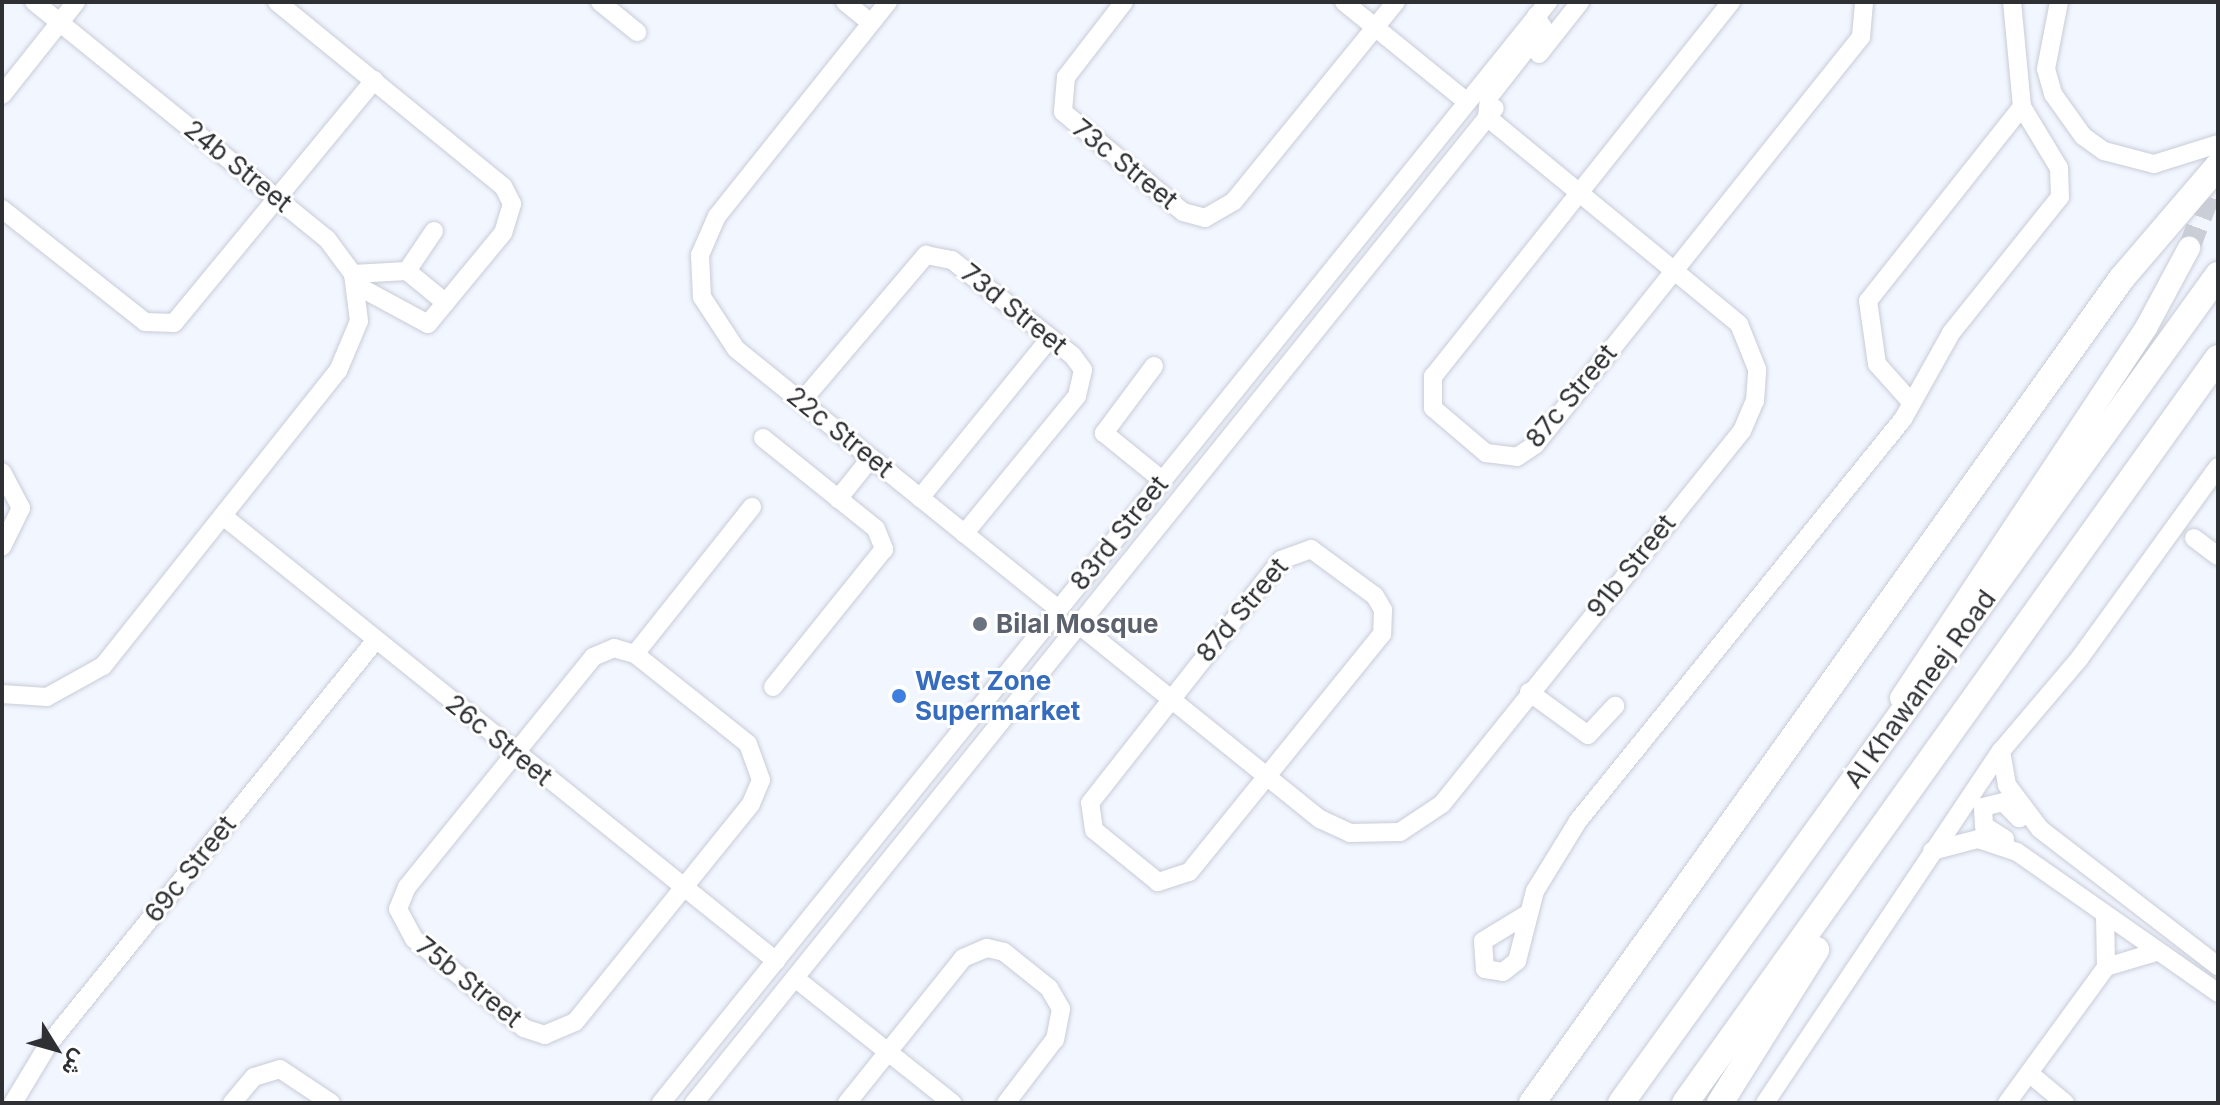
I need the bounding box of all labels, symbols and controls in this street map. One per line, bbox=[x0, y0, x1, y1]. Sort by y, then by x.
street label: 73c Street bbox=[1066, 112, 1184, 216]
street label: 24b Street bbox=[178, 113, 298, 219]
street label: 73d Street bbox=[955, 257, 1073, 361]
street label: 87c Street bbox=[1519, 338, 1623, 454]
street label: 22c Street bbox=[781, 380, 899, 484]
street label: 83rd Street bbox=[1063, 470, 1175, 596]
street label: 91b Street bbox=[1580, 508, 1682, 624]
street label: 87d Street bbox=[1190, 552, 1294, 668]
street label: Al Khawaneej Road bbox=[1838, 584, 2002, 794]
place label: Bilal Mosque bbox=[996, 608, 1158, 640]
marker: Bilal Mosque bbox=[971, 615, 989, 633]
place label: West Zone Supermarket bbox=[915, 665, 1080, 726]
marker: West Zone Supermarket bbox=[890, 687, 908, 705]
street label: 26c Street bbox=[440, 688, 558, 792]
street label: 69c Street bbox=[138, 810, 242, 928]
street label: 75b Street bbox=[410, 930, 528, 1034]
north arrow bbox=[16, 1009, 96, 1089]
text: ش bbox=[57, 1045, 94, 1082]

